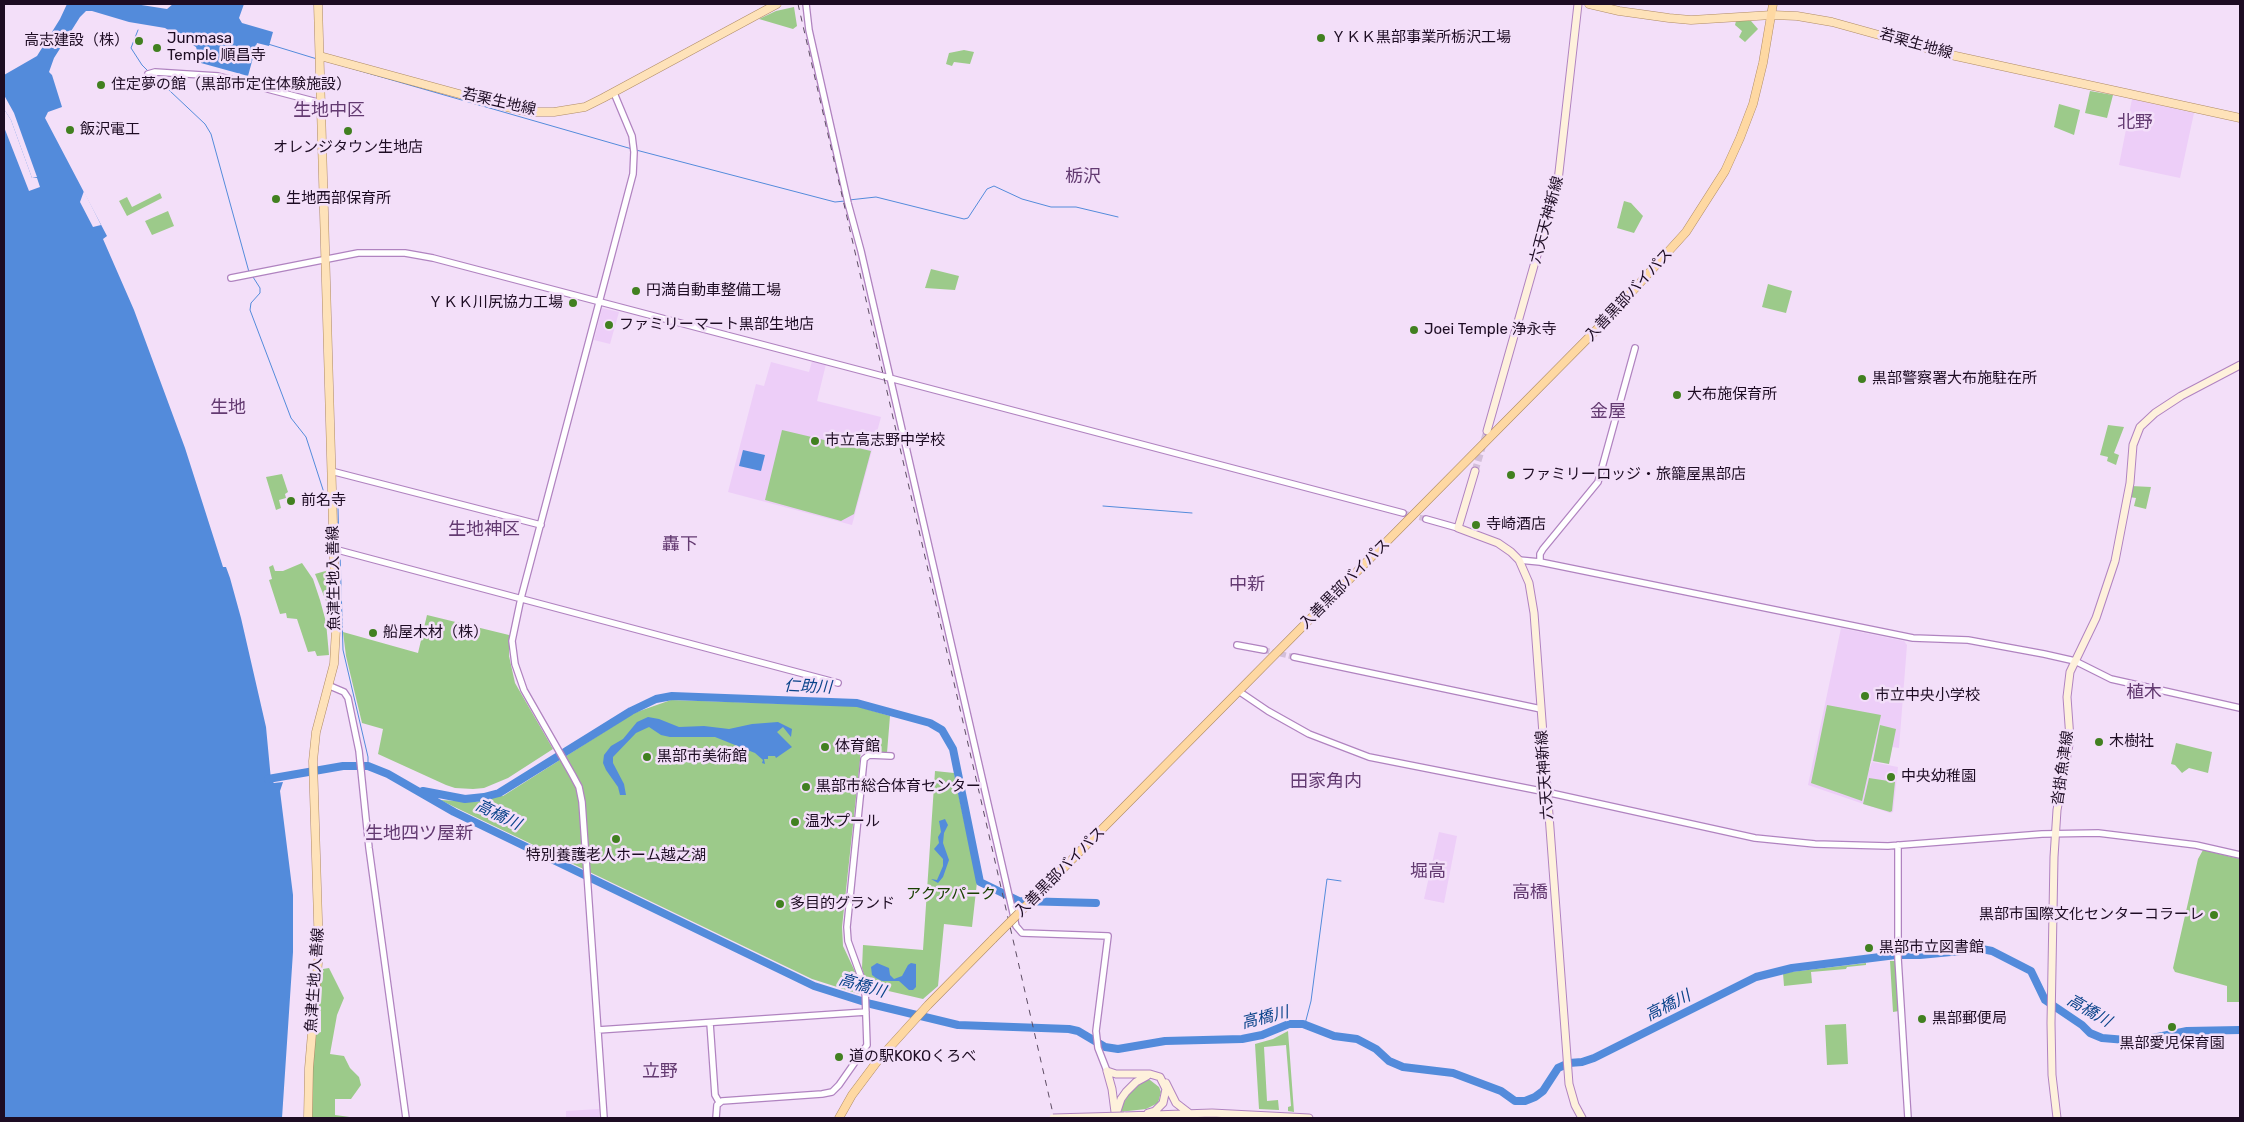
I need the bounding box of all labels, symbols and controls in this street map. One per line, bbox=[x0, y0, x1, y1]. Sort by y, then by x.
street label: 若栗生地線 bbox=[1877, 25, 1955, 63]
place label: ＹＫＫ黒部事業所栃沢工場 bbox=[1331, 29, 1511, 47]
place label: Junmasa Temple 順昌寺 bbox=[167, 30, 266, 65]
place label: 高志建設（株） bbox=[24, 32, 129, 50]
marker: ＹＫＫ黒部事業所栃沢工場 bbox=[1315, 32, 1327, 44]
marker: 高志建設（株） bbox=[133, 35, 145, 47]
marker: Junmasa Temple 順昌寺 bbox=[151, 42, 163, 54]
place label: 住定夢の館（黒部市定住体験施設） bbox=[111, 76, 351, 94]
marker: 住定夢の館（黒部市定住体験施設） bbox=[95, 79, 107, 91]
street label: 若栗生地線 bbox=[460, 85, 538, 119]
district label: 生地中区 bbox=[293, 100, 365, 122]
district label: 北野 bbox=[2117, 112, 2153, 134]
place label: 飯沢電工 bbox=[80, 121, 140, 139]
marker: 飯沢電工 bbox=[64, 124, 76, 136]
marker: オレンジタウン生地店 bbox=[342, 125, 354, 137]
place label: オレンジタウン生地店 bbox=[273, 139, 423, 157]
district label: 栃沢 bbox=[1065, 166, 1101, 188]
street label: 六天天神新線 bbox=[1527, 174, 1567, 266]
place label: 生地西部保育所 bbox=[286, 190, 391, 208]
marker: 生地西部保育所 bbox=[270, 193, 282, 205]
street label: 入善黒部バイパス bbox=[1581, 245, 1677, 345]
place label: 円満自動車整備工場 bbox=[646, 282, 781, 300]
marker: 円満自動車整備工場 bbox=[630, 285, 642, 297]
place label: ＹＫＫ川尻協力工場 bbox=[428, 294, 563, 312]
marker: ＹＫＫ川尻協力工場 bbox=[567, 297, 579, 309]
place label: ファミリーマート黒部生地店 bbox=[619, 316, 814, 334]
marker: ファミリーマート黒部生地店 bbox=[603, 319, 615, 331]
place label: Joei Temple 浄永寺 bbox=[1424, 321, 1556, 339]
marker: Joei Temple 浄永寺 bbox=[1408, 324, 1420, 336]
place label: 黒部警察署大布施駐在所 bbox=[1872, 370, 2037, 388]
marker: 黒部警察署大布施駐在所 bbox=[1856, 373, 1868, 385]
place label: 大布施保育所 bbox=[1687, 386, 1777, 404]
marker: 大布施保育所 bbox=[1671, 389, 1683, 401]
district label: 生地 bbox=[210, 397, 246, 419]
district label: 金屋 bbox=[1590, 401, 1626, 423]
place label: 市立高志野中学校 bbox=[825, 432, 945, 450]
marker: 市立高志野中学校 bbox=[809, 435, 821, 447]
place label: ファミリーロッジ・旅籠屋黒部店 bbox=[1521, 466, 1746, 484]
marker: ファミリーロッジ・旅籠屋黒部店 bbox=[1505, 469, 1517, 481]
place label: 前名寺 bbox=[301, 492, 346, 510]
marker: 前名寺 bbox=[285, 495, 297, 507]
place label: 寺崎酒店 bbox=[1486, 516, 1546, 534]
district label: 生地神区 bbox=[448, 519, 520, 541]
marker: 寺崎酒店 bbox=[1470, 519, 1482, 531]
street label: 魚津生地入善線 bbox=[324, 525, 344, 631]
district label: 轟下 bbox=[662, 534, 698, 556]
street label: 入善黒部バイパス bbox=[1296, 535, 1394, 633]
district label: 中新 bbox=[1229, 574, 1265, 596]
place label: 船屋木材（株） bbox=[383, 624, 488, 642]
marker: 船屋木材（株） bbox=[367, 627, 379, 639]
water label: 仁助川 bbox=[784, 677, 832, 697]
district label: 植木 bbox=[2126, 682, 2162, 704]
place label: 市立中央小学校 bbox=[1875, 687, 1980, 705]
marker: 市立中央小学校 bbox=[1859, 690, 1871, 702]
street label: 六天天神新線 bbox=[1533, 729, 1557, 821]
street label: 沓掛魚津線 bbox=[2049, 730, 2077, 806]
place label: 木樹社 bbox=[2109, 733, 2154, 751]
marker: 木樹社 bbox=[2093, 736, 2105, 748]
place label: 体育館 bbox=[835, 738, 880, 756]
marker: 体育館 bbox=[819, 741, 831, 753]
place label: 黒部市美術館 bbox=[657, 748, 747, 766]
marker: 黒部市美術館 bbox=[641, 751, 653, 763]
place label: 中央幼稚園 bbox=[1901, 768, 1976, 786]
district label: 田家角内 bbox=[1290, 771, 1362, 793]
marker: 中央幼稚園 bbox=[1885, 771, 1897, 783]
place label: 黒部市総合体育センター bbox=[816, 778, 981, 796]
marker: 黒部市総合体育センター bbox=[800, 781, 812, 793]
water label: 高橋川 bbox=[472, 796, 524, 834]
place label: 温水プール bbox=[805, 813, 880, 831]
marker: 温水プール bbox=[789, 816, 801, 828]
district label: 生地四ツ屋新 bbox=[365, 823, 473, 845]
street label: 入善黒部バイパス bbox=[1011, 823, 1109, 921]
marker: 特別養護老人ホーム越之湖 bbox=[610, 833, 622, 845]
place label: 特別養護老人ホーム越之湖 bbox=[526, 847, 706, 865]
district label: 堀高 bbox=[1410, 861, 1446, 883]
district label: 高橋 bbox=[1512, 882, 1548, 904]
park label: アクアパーク bbox=[906, 886, 996, 904]
place label: 多目的グランド bbox=[790, 895, 895, 913]
marker: 多目的グランド bbox=[774, 898, 786, 910]
place label: 黒部市国際文化センターコラーレ bbox=[1979, 906, 2204, 924]
marker: 黒部市国際文化センターコラーレ bbox=[2208, 909, 2220, 921]
street label: 魚津生地入善線 bbox=[302, 927, 328, 1033]
place label: 黒部市立図書館 bbox=[1879, 939, 1984, 957]
marker: 黒部市立図書館 bbox=[1863, 942, 1875, 954]
water label: 高橋川 bbox=[836, 970, 888, 1002]
water label: 高橋川 bbox=[1642, 987, 1694, 1025]
water label: 高橋川 bbox=[2063, 991, 2115, 1031]
water label: 高橋川 bbox=[1239, 1003, 1291, 1033]
place label: 黒部郵便局 bbox=[1932, 1010, 2007, 1028]
marker: 黒部郵便局 bbox=[1916, 1013, 1928, 1025]
marker: 黒部愛児保育園 bbox=[2166, 1021, 2178, 1033]
place label: 黒部愛児保育園 bbox=[2120, 1035, 2224, 1053]
place label: 道の駅KOKOくろべ bbox=[849, 1048, 976, 1066]
marker: 道の駅KOKOくろべ bbox=[833, 1051, 845, 1063]
district label: 立野 bbox=[642, 1061, 678, 1083]

